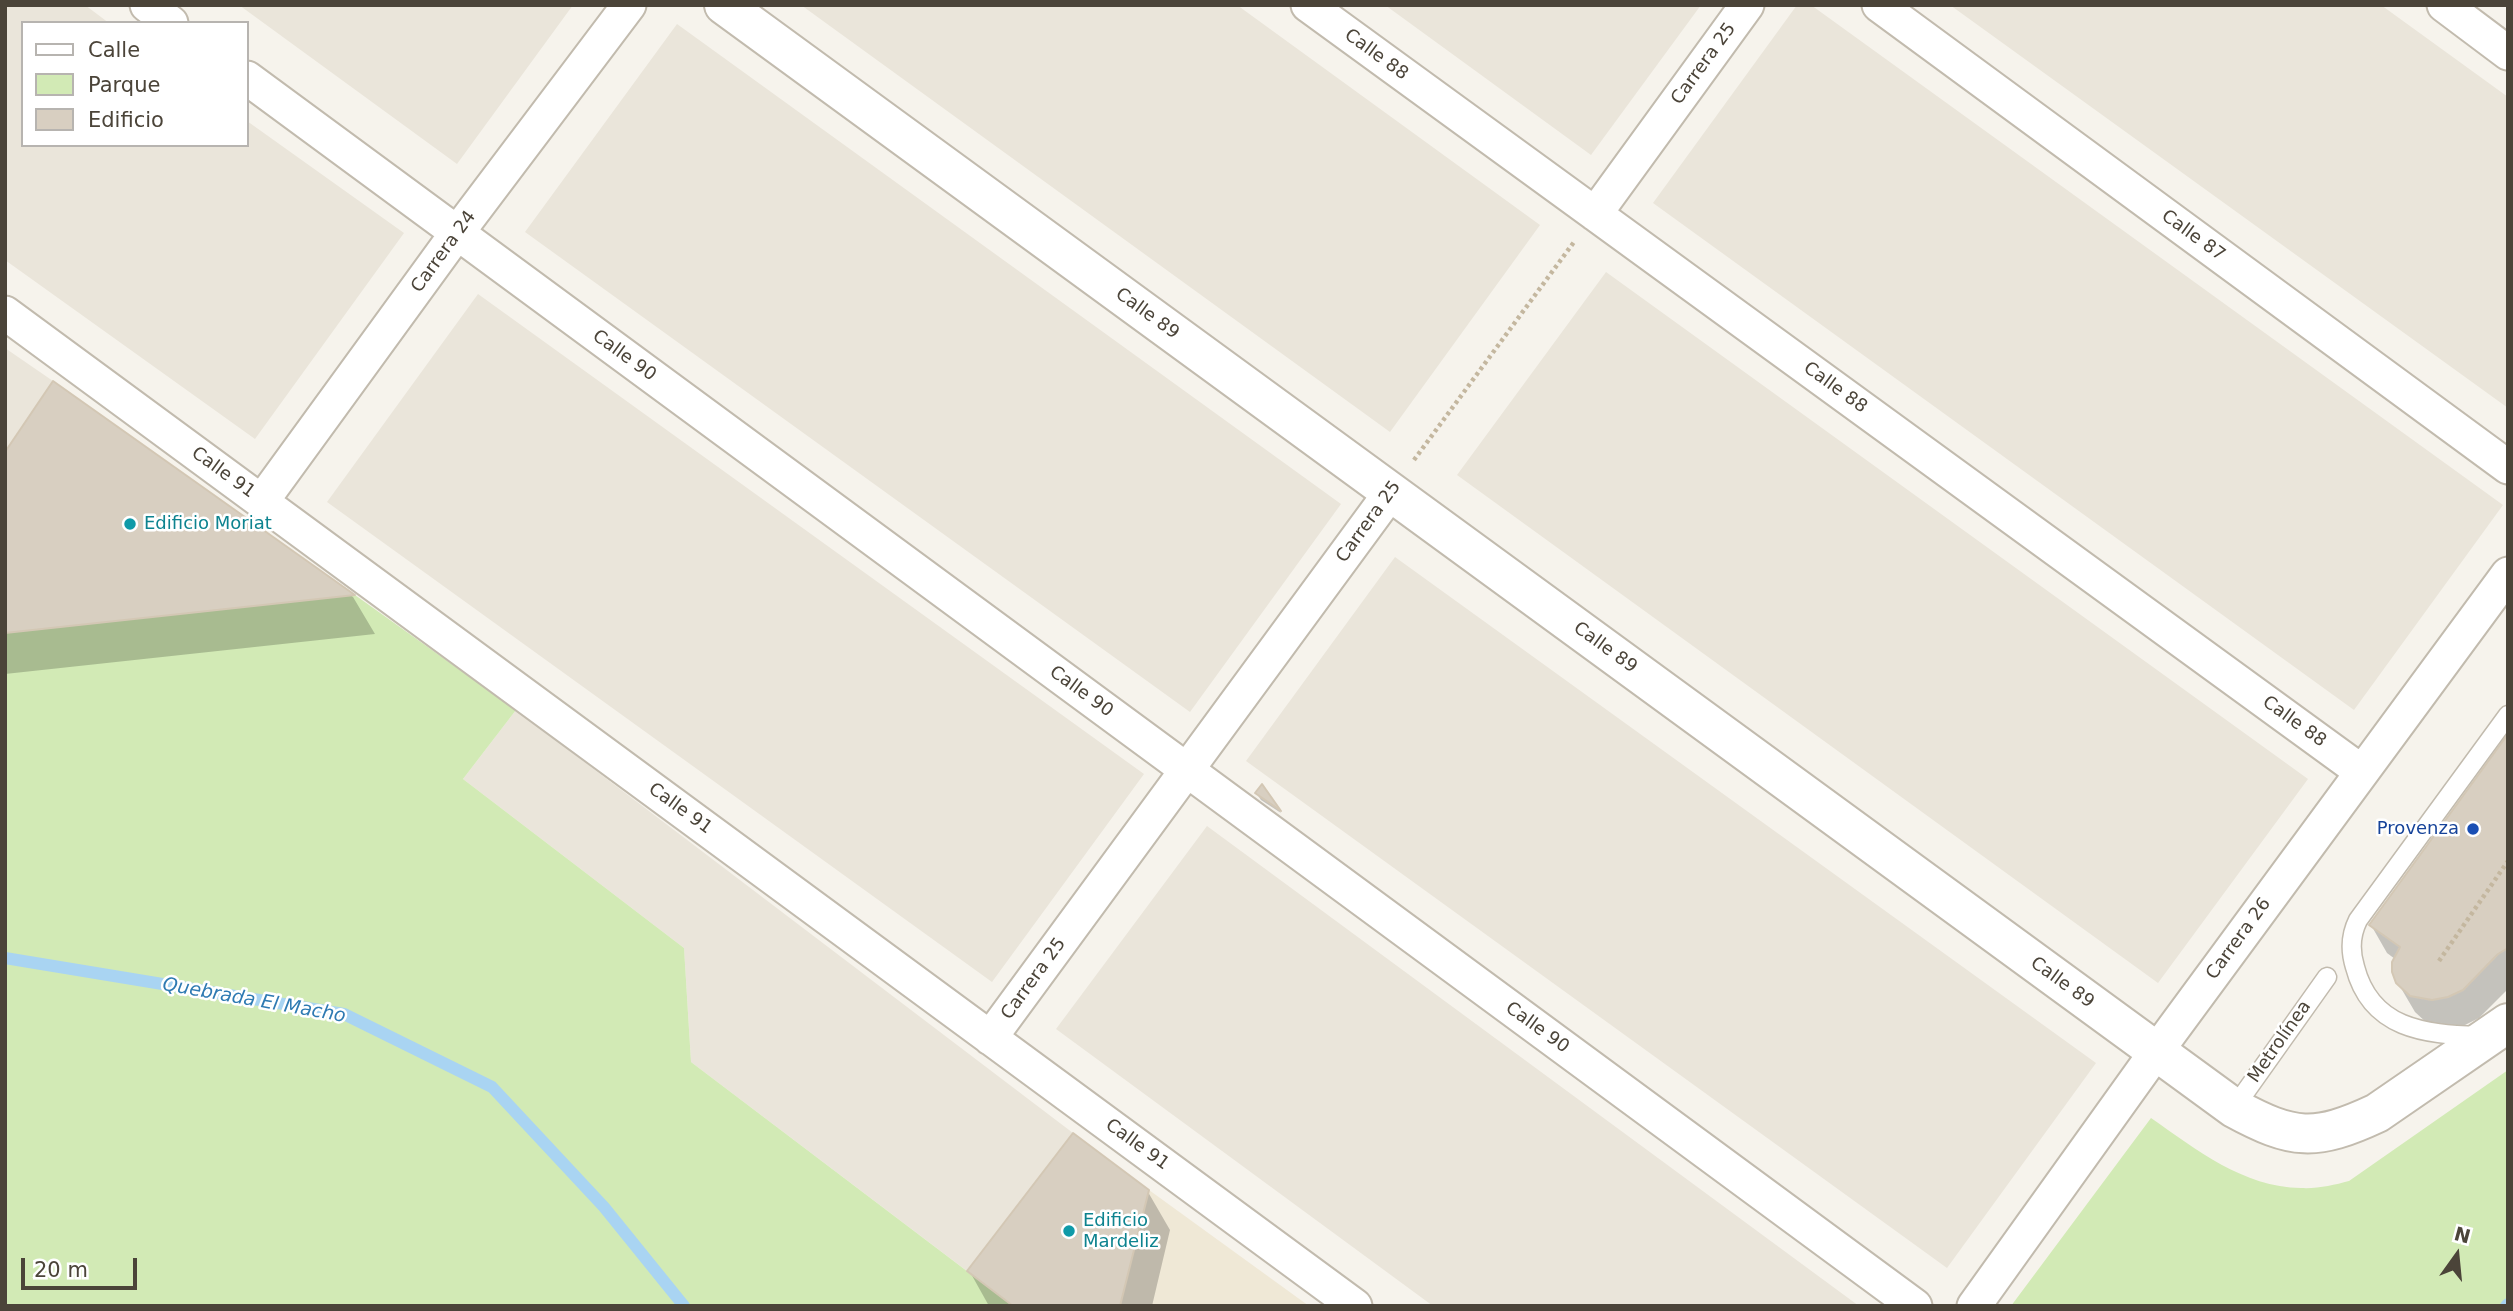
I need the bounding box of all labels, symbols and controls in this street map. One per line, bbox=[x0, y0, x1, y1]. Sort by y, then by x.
street label: Carrera 25 bbox=[1667, 19, 1741, 109]
legend bbox=[21, 21, 248, 147]
street label: Calle 88 bbox=[1340, 25, 1412, 85]
text: Calle bbox=[88, 38, 140, 62]
text: Parque bbox=[88, 73, 160, 97]
text: Edificio bbox=[88, 108, 164, 132]
street label: Calle 87 bbox=[2157, 206, 2229, 266]
street label: Carrera 24 bbox=[407, 207, 481, 297]
street label: Calle 89 bbox=[1111, 284, 1183, 344]
street label: Calle 90 bbox=[588, 326, 660, 386]
street label: Calle 88 bbox=[1799, 358, 1871, 418]
street label: Calle 91 bbox=[187, 443, 259, 503]
street label: Carrera 25 bbox=[1332, 477, 1406, 567]
place label: Edificio Moriat bbox=[144, 513, 272, 535]
marker: Edificio Moriat bbox=[122, 516, 138, 532]
street label: Calle 89 bbox=[1569, 618, 1641, 678]
street label: Calle 90 bbox=[1045, 662, 1117, 722]
street label: Calle 88 bbox=[2258, 692, 2330, 752]
street label: Calle 91 bbox=[644, 779, 716, 839]
place label: Provenza bbox=[2377, 818, 2459, 840]
marker: Provenza bbox=[2465, 821, 2481, 837]
street label: Carrera 26 bbox=[2202, 894, 2276, 984]
street label: Carrera 25 bbox=[997, 934, 1071, 1024]
street label: Calle 89 bbox=[2026, 953, 2098, 1013]
water label: Quebrada El Macho bbox=[161, 974, 347, 1028]
street label: Metrolínea bbox=[2244, 997, 2316, 1087]
street label: Calle 90 bbox=[1501, 998, 1573, 1058]
street label: Calle 91 bbox=[1101, 1115, 1173, 1175]
place label: Edificio Mardeliz bbox=[1083, 1210, 1159, 1252]
north arrow bbox=[2422, 1220, 2492, 1290]
text: N bbox=[2452, 1222, 2473, 1247]
marker: Edificio Mardeliz bbox=[1061, 1223, 1077, 1239]
scale bar bbox=[24, 1244, 140, 1288]
text: 20 m bbox=[34, 1258, 88, 1282]

